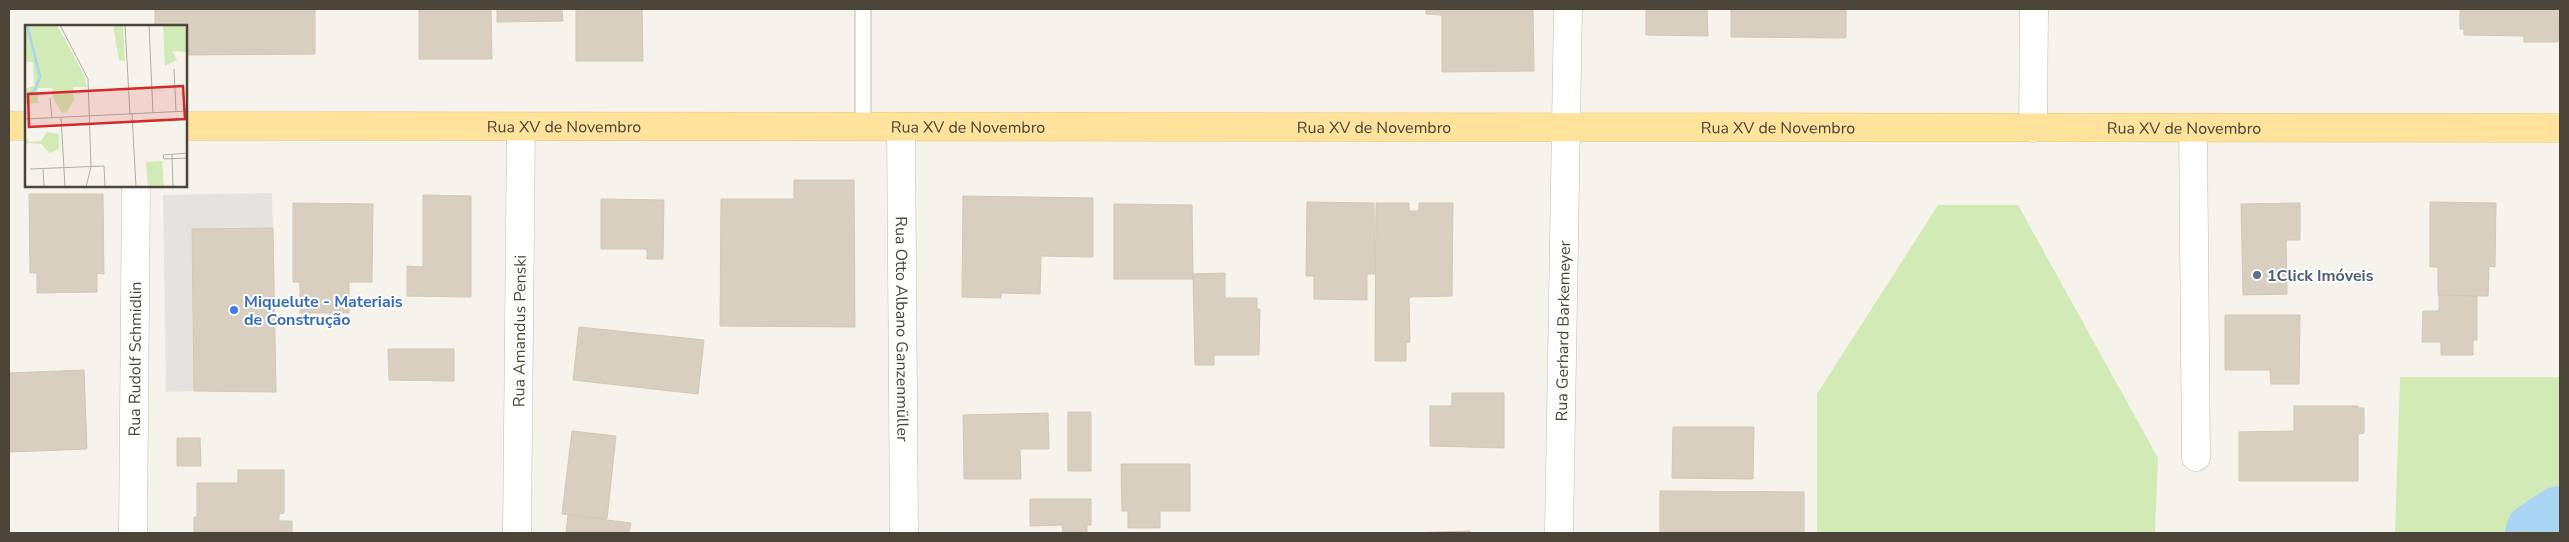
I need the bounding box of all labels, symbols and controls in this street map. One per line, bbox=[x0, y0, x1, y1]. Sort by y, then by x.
inset map bbox=[25, 25, 188, 188]
street label: Rua XV de Novembro bbox=[487, 116, 641, 138]
street label: Rua XV de Novembro bbox=[891, 117, 1045, 139]
street label: Rua XV de Novembro bbox=[1297, 117, 1451, 139]
street label: Rua XV de Novembro bbox=[1701, 117, 1855, 139]
street label: Rua XV de Novembro bbox=[2107, 118, 2261, 140]
street label: Rua Otto Albano Ganzenmüller bbox=[890, 216, 913, 442]
street label: Rua Gerhard Barkemeyer bbox=[1551, 240, 1576, 422]
street label: Rua Amandus Penski bbox=[508, 255, 532, 407]
place label: 1Click Imóveis bbox=[2267, 265, 2374, 287]
marker: 1Click Imóveis bbox=[2251, 269, 2263, 281]
street label: Rua Rudolf Schmidlin bbox=[124, 281, 147, 437]
place label: Miquelute - Materiais de Construção bbox=[244, 291, 403, 331]
marker: Miquelute - Materiais de Construção bbox=[228, 304, 240, 316]

